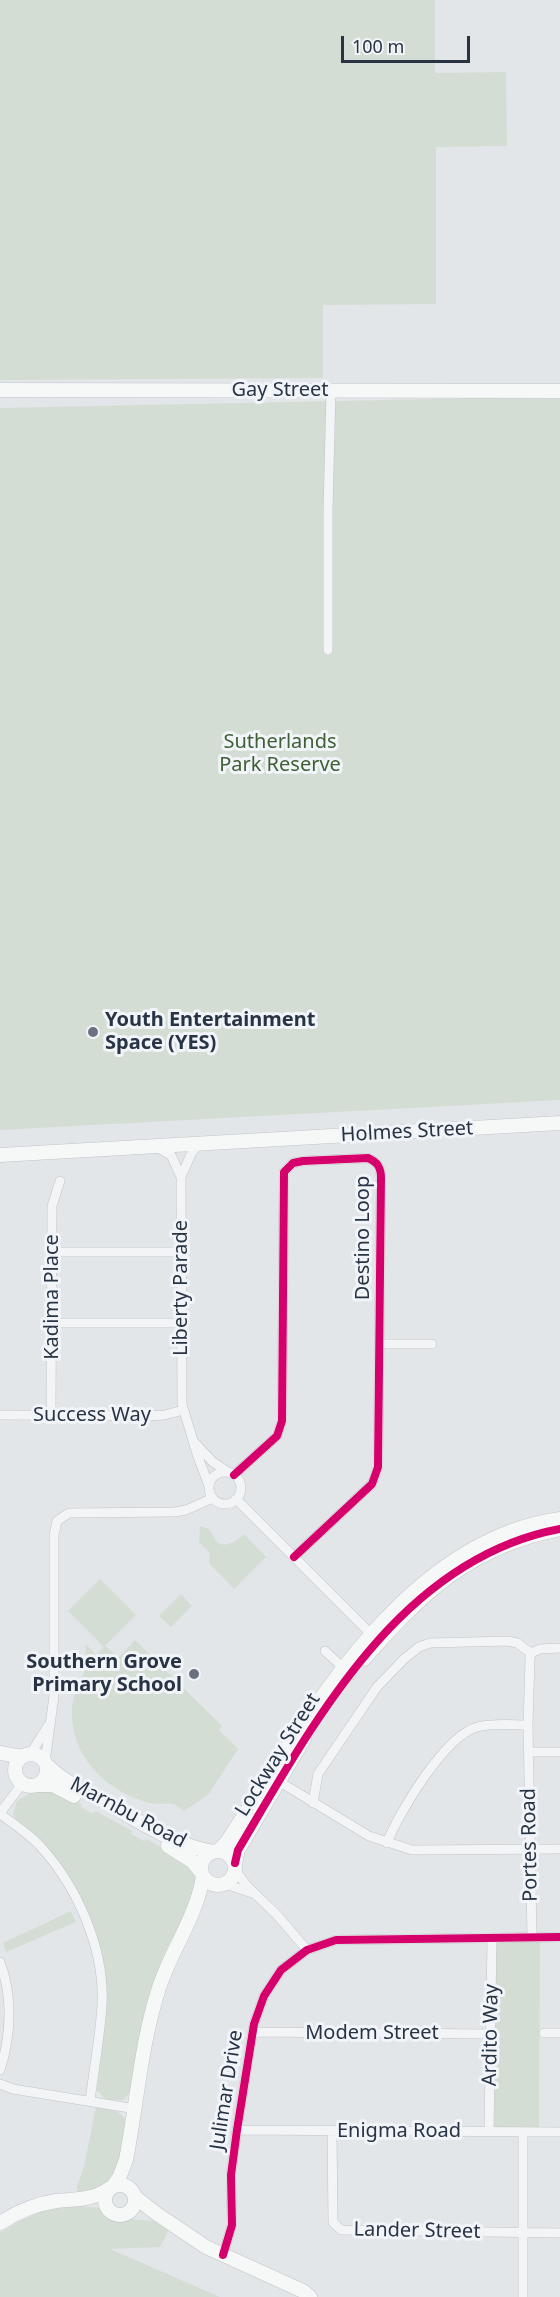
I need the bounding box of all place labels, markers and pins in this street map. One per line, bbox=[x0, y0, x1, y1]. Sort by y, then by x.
place label: Youth Entertainment Space (YES) bbox=[105, 1008, 315, 1055]
marker: Youth Entertainment Space (YES) bbox=[86, 1025, 100, 1039]
place label: Southern Grove Primary School bbox=[26, 1650, 182, 1697]
marker: Southern Grove Primary School bbox=[187, 1667, 201, 1681]

